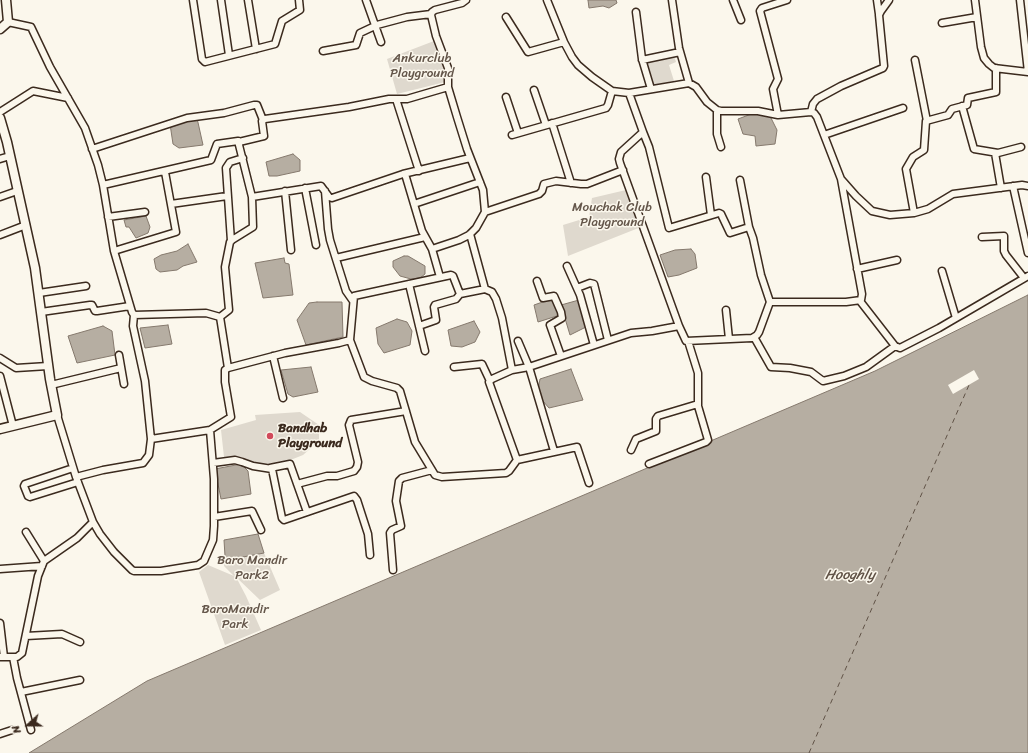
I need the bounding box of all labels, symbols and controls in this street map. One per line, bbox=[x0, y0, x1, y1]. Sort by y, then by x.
park label: Ankurclub Playground bbox=[390, 51, 454, 82]
park label: Mouchak Club Playground bbox=[572, 200, 652, 231]
place label: Bandhab Playground bbox=[278, 421, 342, 452]
marker: Bandhab Playground bbox=[265, 431, 275, 441]
park label: Baro Mandir Park2 bbox=[217, 553, 287, 584]
water label: Hooghly bbox=[825, 567, 875, 583]
park label: BaroMandir Park bbox=[201, 602, 269, 633]
north arrow bbox=[8, 705, 48, 745]
text: N bbox=[6, 723, 27, 736]

